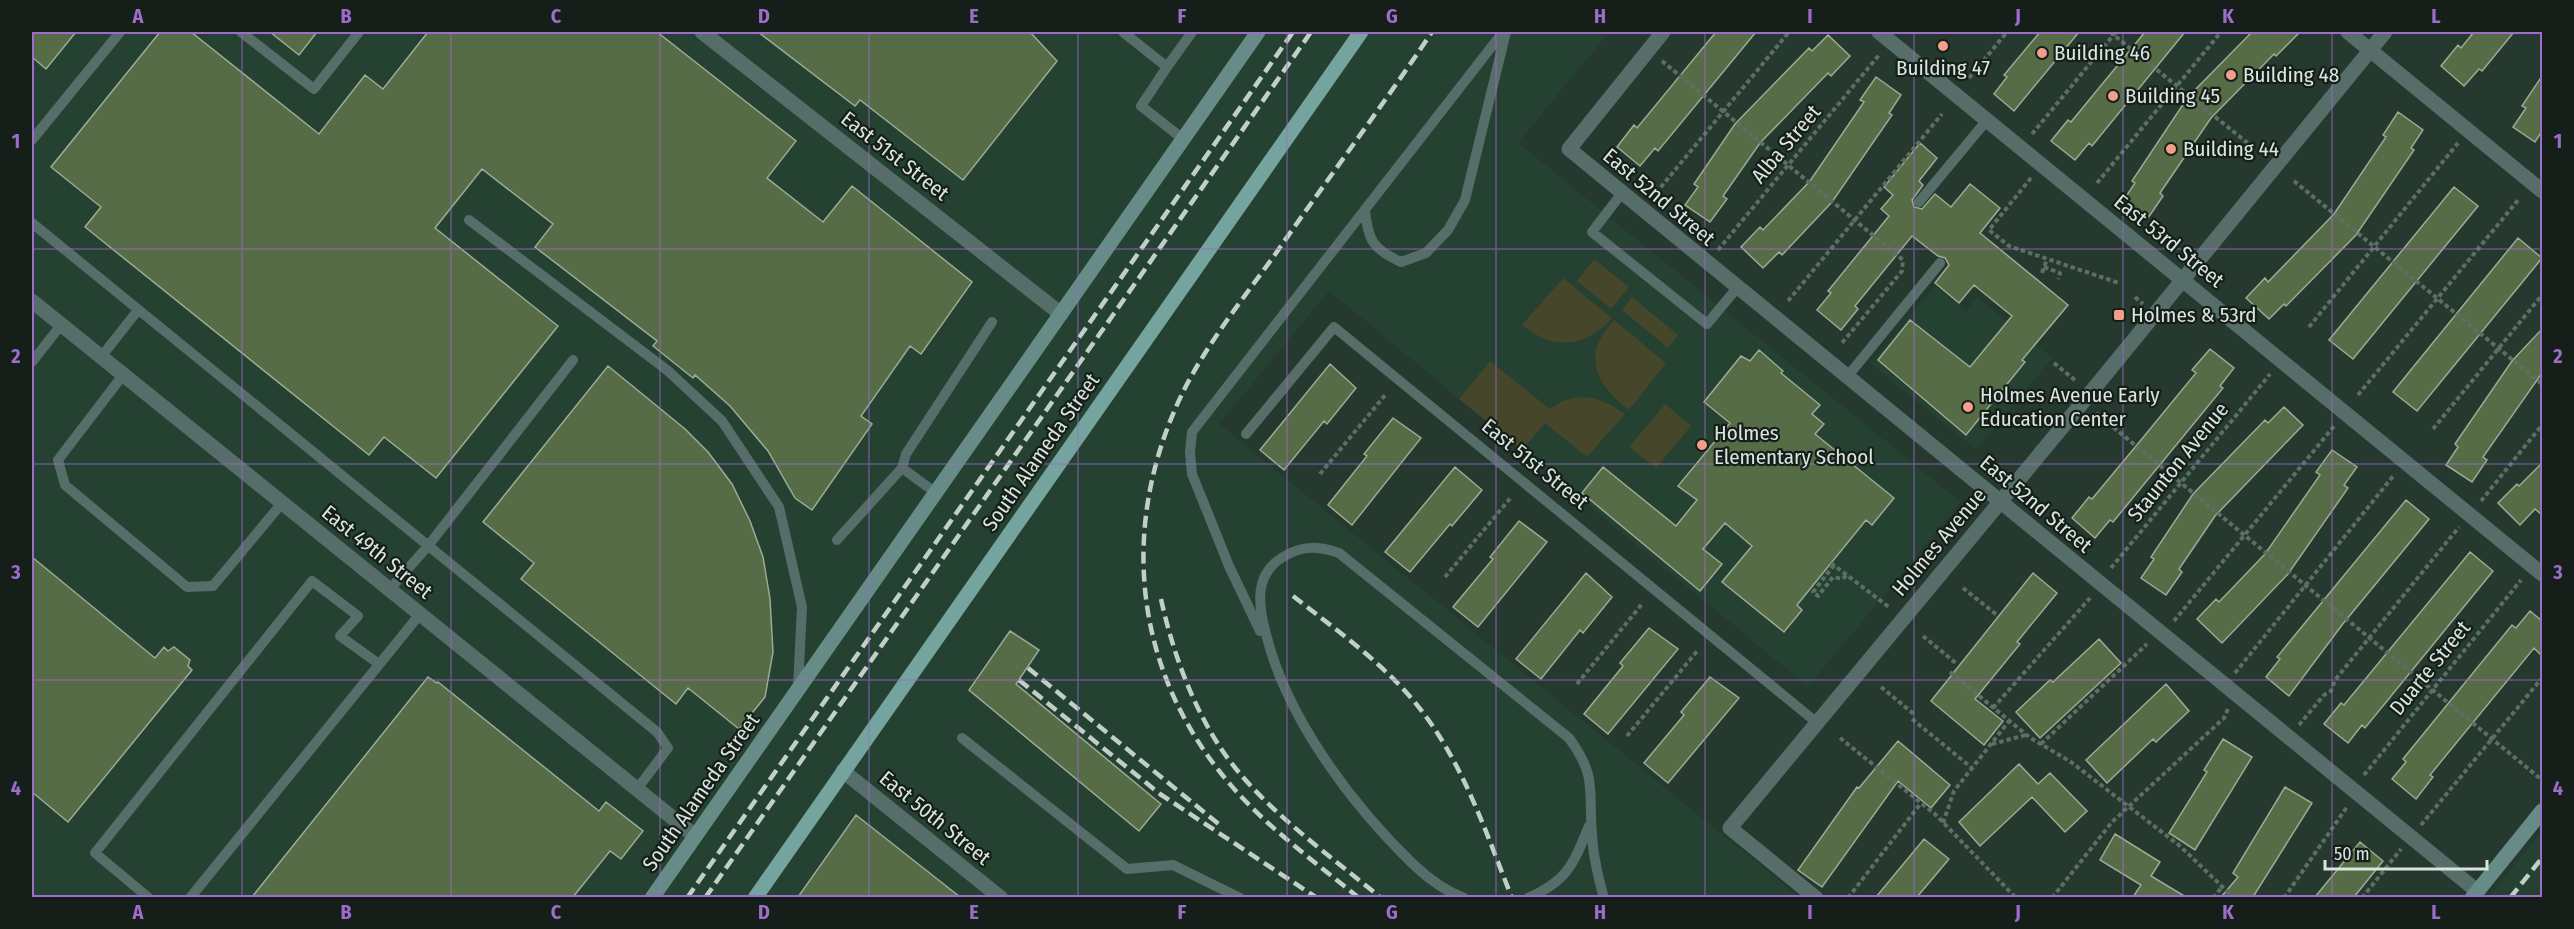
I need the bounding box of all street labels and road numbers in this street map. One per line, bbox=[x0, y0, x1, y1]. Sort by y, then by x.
street label: Alba Street bbox=[1746, 99, 1826, 189]
street label: East 51st Street bbox=[836, 106, 954, 206]
street label: East 52nd Street bbox=[1598, 143, 1720, 251]
street label: East 53rd Street bbox=[2109, 189, 2229, 293]
street label: South Alameda Street bbox=[977, 368, 1105, 536]
street label: Staunton Avenue bbox=[2122, 397, 2234, 527]
street label: East 51st Street bbox=[1476, 413, 1594, 515]
street label: East 52nd Street bbox=[1975, 450, 2097, 558]
street label: Holmes Avenue bbox=[1886, 483, 1992, 601]
street label: East 49th Street bbox=[316, 499, 438, 605]
street label: Duarte Street bbox=[2384, 615, 2476, 721]
street label: South Alameda Street bbox=[637, 708, 765, 876]
street label: East 50th Street bbox=[874, 765, 996, 871]

